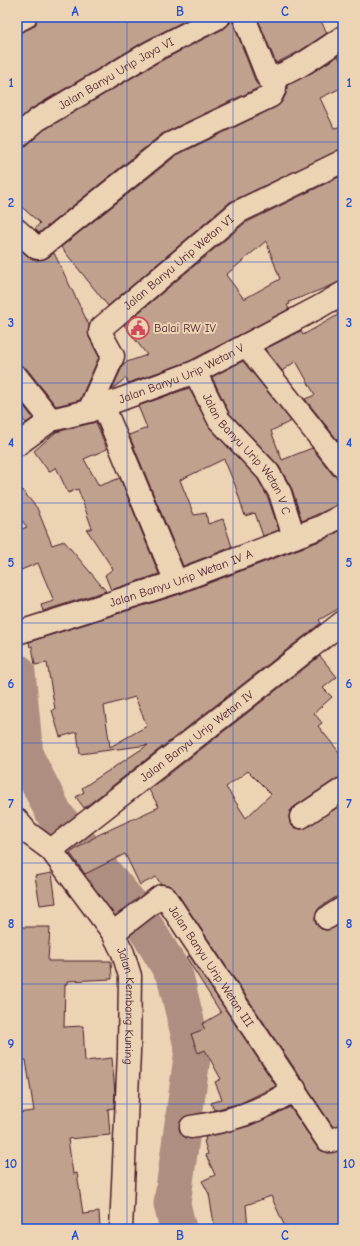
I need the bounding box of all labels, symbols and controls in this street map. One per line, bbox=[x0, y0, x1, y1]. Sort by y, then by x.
text: A bbox=[71, 4, 79, 19]
text: B bbox=[176, 4, 184, 19]
text: C bbox=[281, 4, 289, 19]
street label: Jalan Banyu Urip Jaya VI bbox=[56, 34, 176, 113]
text: 1 bbox=[8, 75, 14, 90]
text: 1 bbox=[346, 75, 352, 90]
text: 2 bbox=[8, 195, 14, 210]
text: 2 bbox=[346, 195, 352, 210]
street label: Jalan Banyu Urip Wetan VI bbox=[121, 212, 237, 313]
text: 3 bbox=[8, 315, 14, 330]
public building icon: Balai RW IV bbox=[125, 315, 151, 341]
text: 3 bbox=[346, 315, 352, 330]
place label: Balai RW IV bbox=[154, 321, 216, 335]
street label: Jalan Banyu Urip Wetan V bbox=[117, 340, 247, 406]
street label: Jalan Banyu Urip Wetan V C bbox=[200, 391, 293, 516]
text: 4 bbox=[8, 435, 14, 450]
text: 4 bbox=[346, 435, 352, 450]
street label: Jalan Banyu Urip Wetan IV A bbox=[108, 547, 255, 610]
text: 5 bbox=[8, 555, 15, 570]
text: 5 bbox=[346, 555, 353, 570]
text: 6 bbox=[8, 676, 15, 691]
text: 6 bbox=[346, 676, 353, 691]
street label: Jalan Banyu Urip Wetan IV bbox=[137, 687, 257, 785]
text: 7 bbox=[8, 796, 14, 811]
text: 7 bbox=[346, 796, 352, 811]
street label: Jalan Banyu Urip Wetan III bbox=[166, 903, 257, 1030]
text: 8 bbox=[8, 916, 14, 931]
text: 8 bbox=[346, 916, 352, 931]
street label: Jalan Kembang Kuning bbox=[114, 945, 137, 1065]
text: 9 bbox=[8, 1036, 15, 1051]
text: 9 bbox=[346, 1036, 353, 1051]
text: 10 bbox=[5, 1156, 17, 1171]
text: 10 bbox=[343, 1156, 355, 1171]
text: A bbox=[71, 1228, 79, 1243]
text: B bbox=[176, 1228, 184, 1243]
text: C bbox=[281, 1228, 289, 1243]

